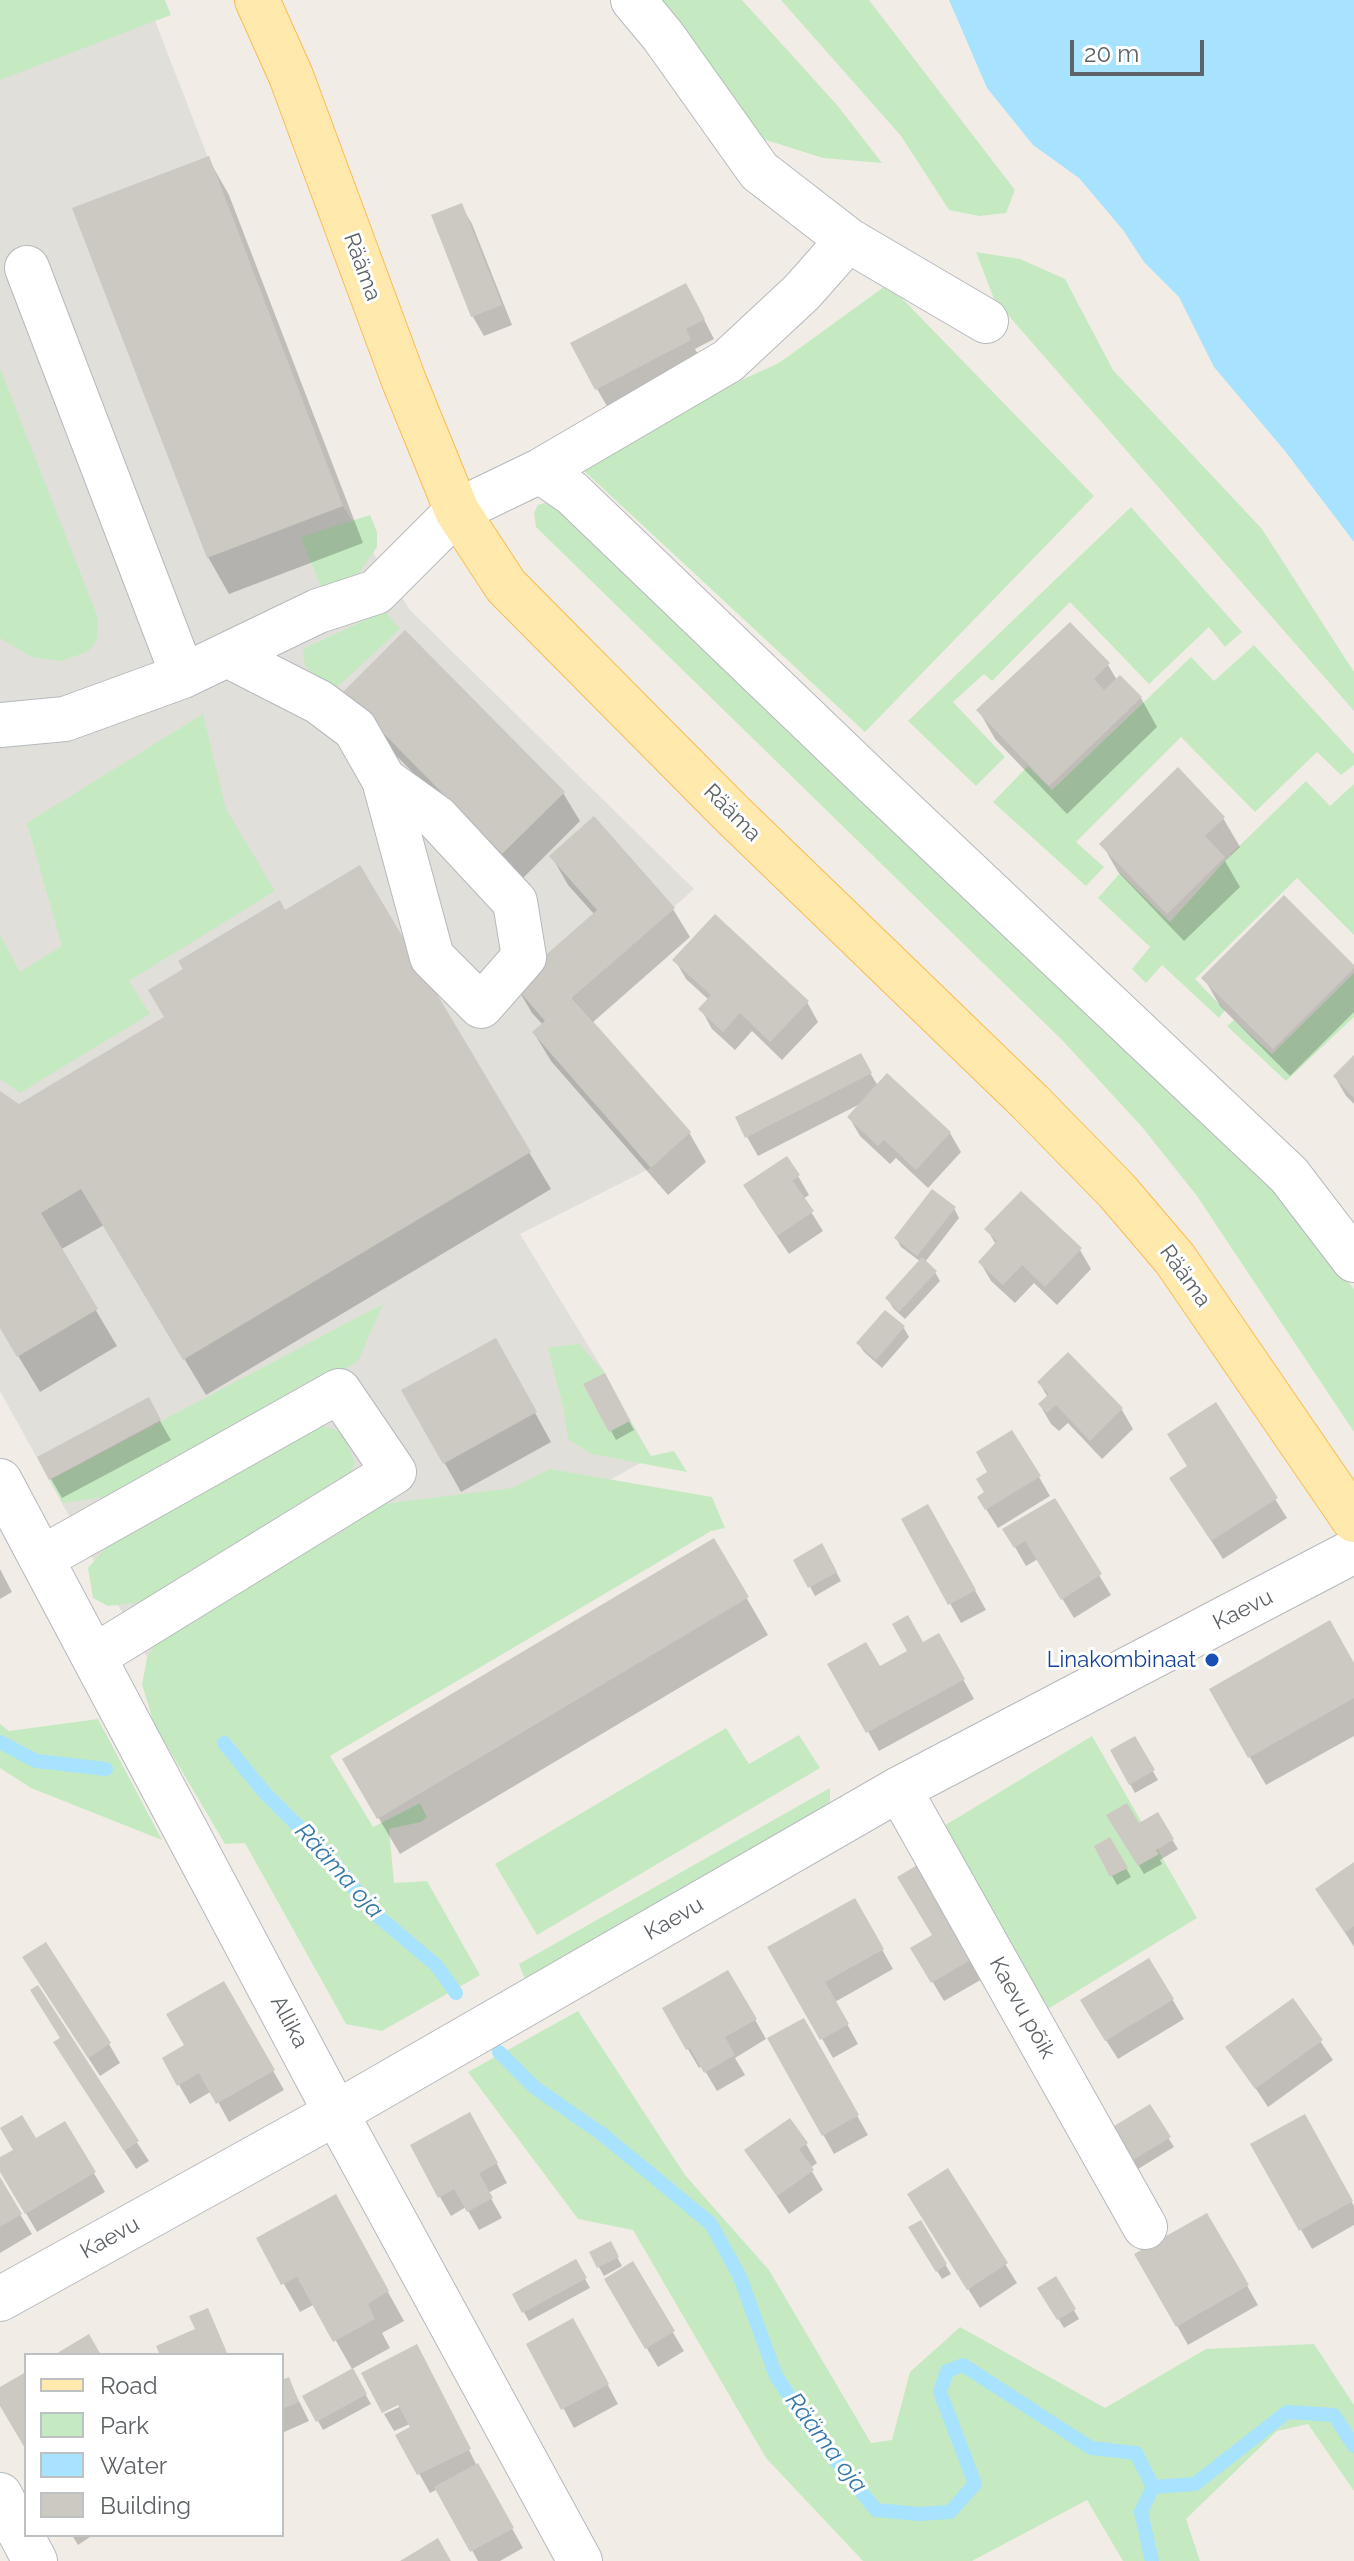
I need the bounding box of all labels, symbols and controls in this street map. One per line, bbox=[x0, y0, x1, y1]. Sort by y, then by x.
scale bar bbox=[1074, 24, 1208, 74]
text: 20 m bbox=[1084, 39, 1139, 68]
street label: Rääma bbox=[338, 229, 386, 305]
street label: Rääma bbox=[698, 779, 766, 847]
street label: Rääma bbox=[1154, 1240, 1216, 1312]
street label: Kaevu bbox=[1209, 1584, 1277, 1636]
place label: Linakombinaat bbox=[1047, 1647, 1196, 1673]
marker: Linakombinaat bbox=[1203, 1651, 1221, 1669]
water label: Rääma oja bbox=[289, 1817, 389, 1925]
street label: Kaevu bbox=[640, 1892, 708, 1946]
street label: Kaevu põik bbox=[983, 1953, 1061, 2063]
street label: Allika bbox=[264, 1991, 314, 2053]
street label: Kaevu bbox=[76, 2211, 144, 2265]
legend bbox=[24, 2353, 284, 2537]
text: Road bbox=[100, 2371, 158, 2400]
water label: Rääma oja bbox=[779, 2387, 873, 2499]
text: Park bbox=[100, 2411, 149, 2440]
text: Water bbox=[100, 2451, 167, 2480]
text: Building bbox=[100, 2491, 191, 2520]

